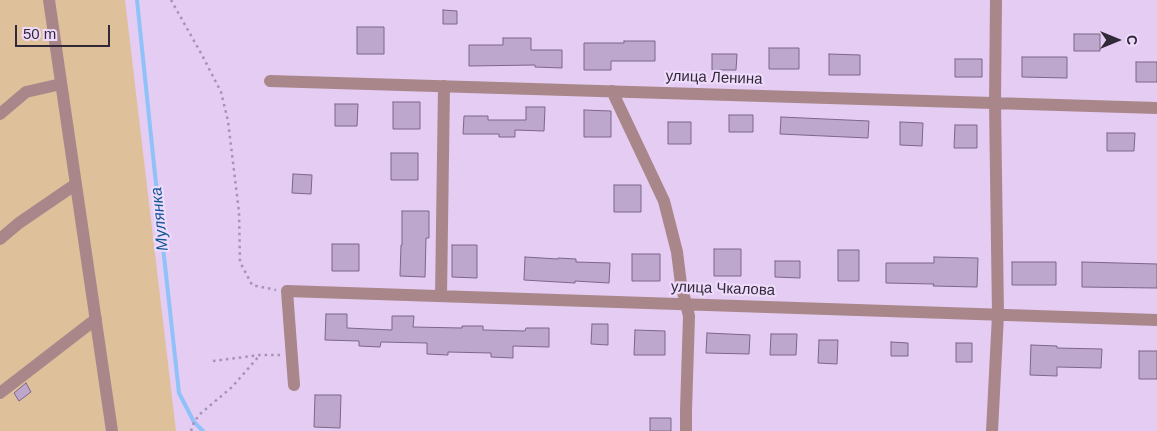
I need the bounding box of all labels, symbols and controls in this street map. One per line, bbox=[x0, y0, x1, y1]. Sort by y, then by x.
scale bar bbox=[18, 15, 112, 47]
north arrow bbox=[1092, 15, 1142, 65]
text: 50 m bbox=[23, 25, 56, 42]
text: С bbox=[1124, 35, 1140, 45]
street label: улица Ленина bbox=[665, 67, 763, 89]
water label: Мулянка bbox=[147, 186, 173, 252]
street label: улица Чкалова bbox=[671, 278, 775, 300]

